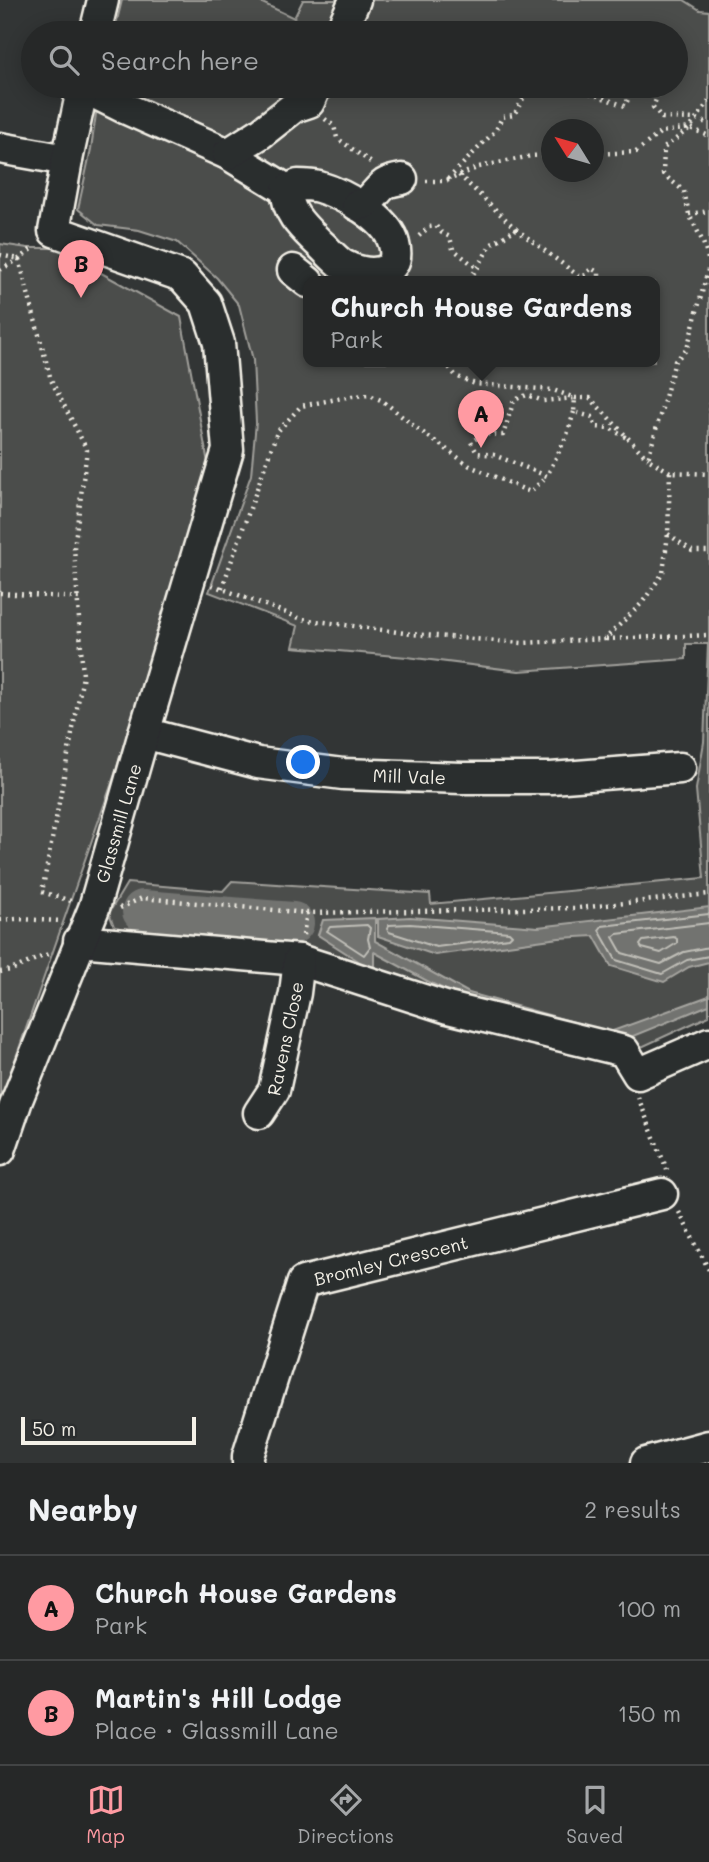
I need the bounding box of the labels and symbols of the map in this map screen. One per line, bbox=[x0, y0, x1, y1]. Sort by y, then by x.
north arrow bbox=[541, 119, 604, 182]
pin: B bbox=[58, 240, 104, 298]
pin: A bbox=[458, 390, 504, 448]
your location bbox=[286, 745, 320, 779]
street label: Glassmill Lane bbox=[90, 761, 147, 886]
street label: Mill Vale bbox=[372, 763, 446, 789]
street label: Ravens Close bbox=[261, 980, 308, 1098]
street label: Bromley Crescent bbox=[312, 1230, 470, 1291]
scale bar bbox=[21, 1414, 196, 1446]

